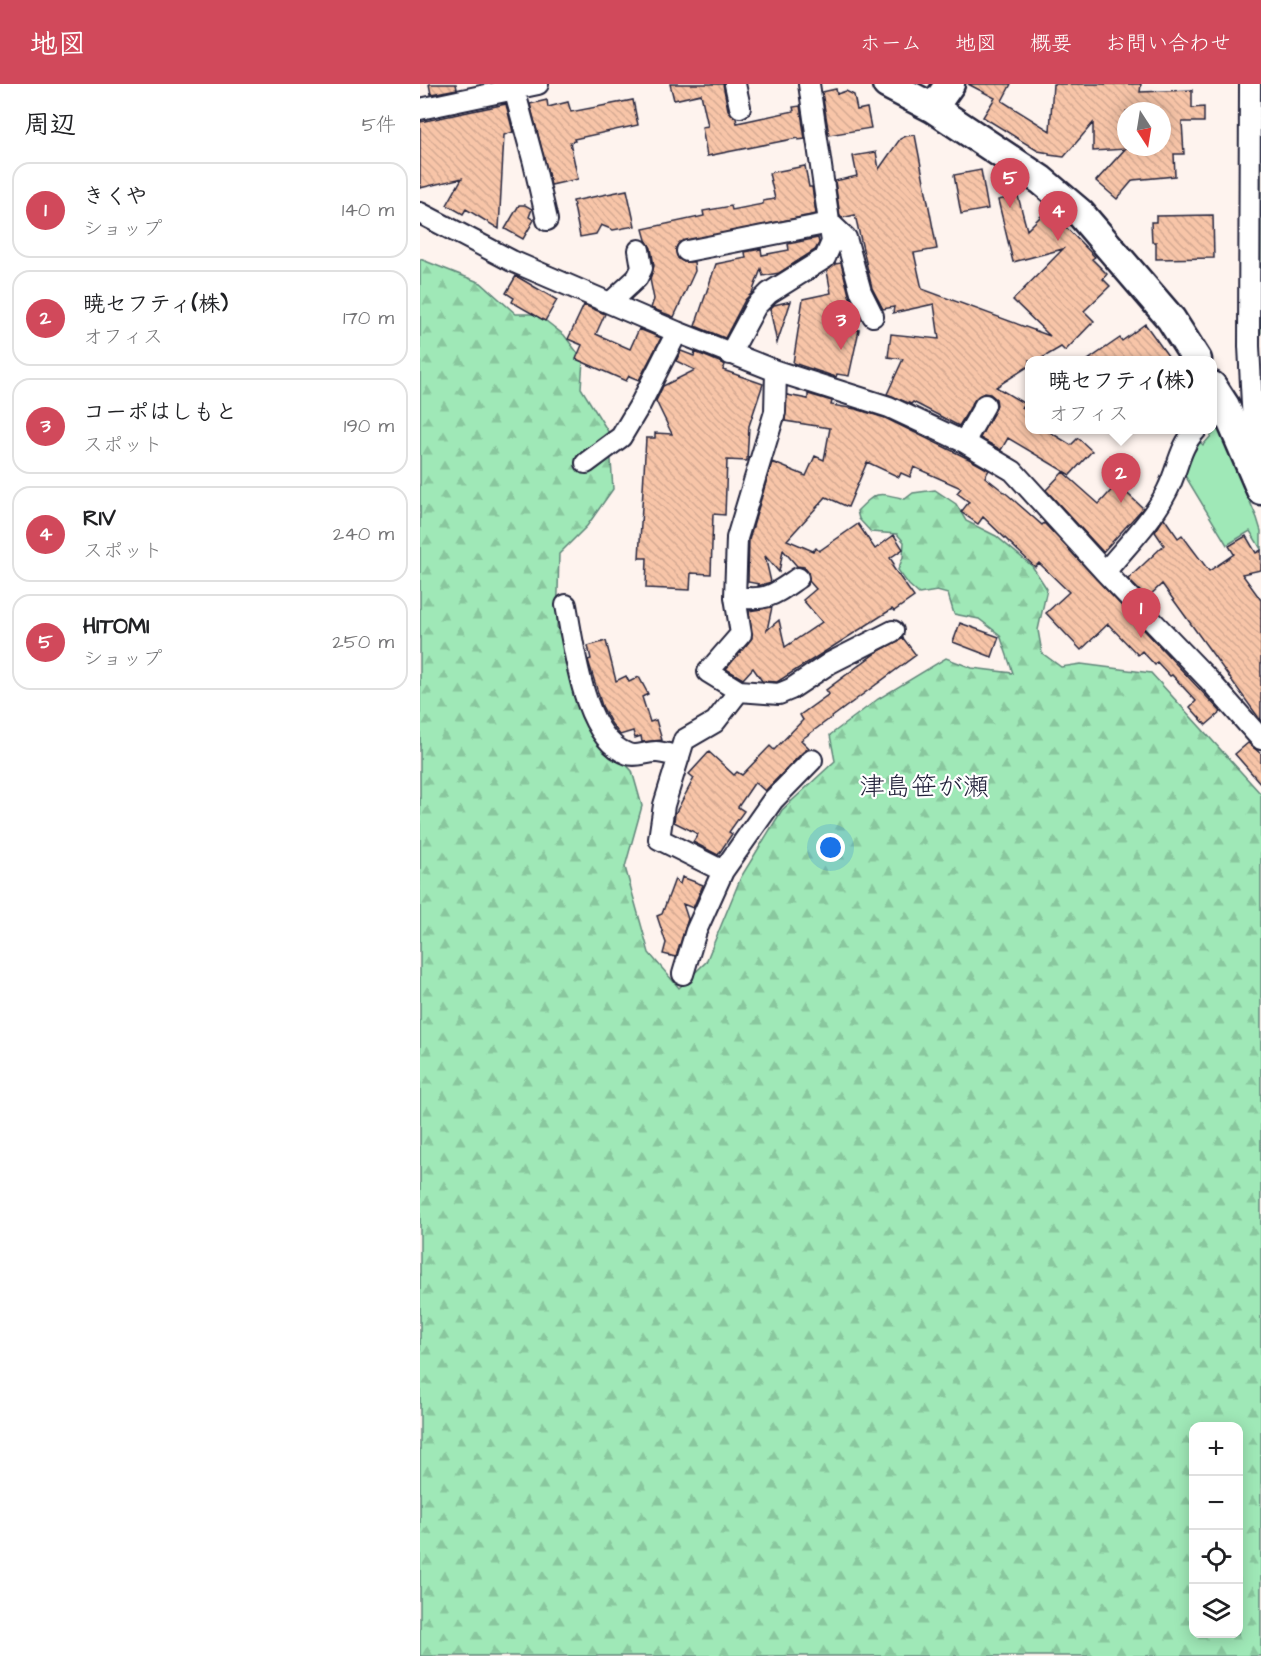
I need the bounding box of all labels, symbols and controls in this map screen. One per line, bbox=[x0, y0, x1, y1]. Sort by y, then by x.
text: 地図 bbox=[30, 25, 86, 64]
text: ホーム bbox=[860, 29, 922, 58]
text: 地図 bbox=[955, 29, 997, 58]
text: 概要 bbox=[1030, 29, 1072, 58]
text: お問い合わせ bbox=[1105, 29, 1231, 58]
north arrow bbox=[1117, 102, 1171, 156]
text: 周辺 bbox=[24, 107, 76, 143]
text: 5件 bbox=[362, 111, 396, 139]
pin: 5 bbox=[990, 158, 1030, 208]
text: きくや bbox=[83, 181, 147, 212]
pin: 4 bbox=[1038, 192, 1078, 241]
text: 1 bbox=[44, 196, 47, 224]
text: 140 m bbox=[342, 196, 394, 224]
text: ショップ bbox=[83, 215, 162, 243]
text: 暁セフティ(株) bbox=[83, 289, 228, 320]
pin: 3 bbox=[822, 300, 860, 350]
text: 2 bbox=[40, 304, 51, 332]
text: 170 m bbox=[343, 304, 394, 332]
text: オフィス bbox=[83, 323, 163, 351]
popup bbox=[1025, 356, 1217, 434]
text: 暁セフティ(株) bbox=[1049, 366, 1193, 397]
text: コーポはしもと bbox=[83, 397, 237, 428]
text: オフィス bbox=[1049, 400, 1129, 428]
text: 3 bbox=[40, 412, 51, 440]
text: 190 m bbox=[344, 412, 394, 440]
text: スポット bbox=[83, 431, 163, 459]
pin: 2 bbox=[1102, 454, 1140, 503]
text: RIV bbox=[83, 503, 116, 534]
text: 4 bbox=[39, 520, 52, 548]
text: 240 m bbox=[333, 520, 394, 548]
text: スポット bbox=[83, 537, 163, 565]
pin: 1 bbox=[1122, 588, 1160, 638]
text: HITOMI bbox=[83, 611, 150, 642]
text: 5 bbox=[38, 628, 53, 656]
text: 250 m bbox=[332, 628, 394, 656]
text: ショップ bbox=[83, 645, 162, 673]
district label: 津島笹が瀬 bbox=[859, 769, 989, 805]
your location bbox=[816, 833, 845, 862]
map controls bbox=[1189, 1422, 1243, 1638]
button: + bbox=[1189, 1422, 1243, 1476]
button: − bbox=[1189, 1476, 1243, 1530]
button: locate bbox=[1189, 1530, 1243, 1584]
button: layers bbox=[1189, 1584, 1243, 1638]

